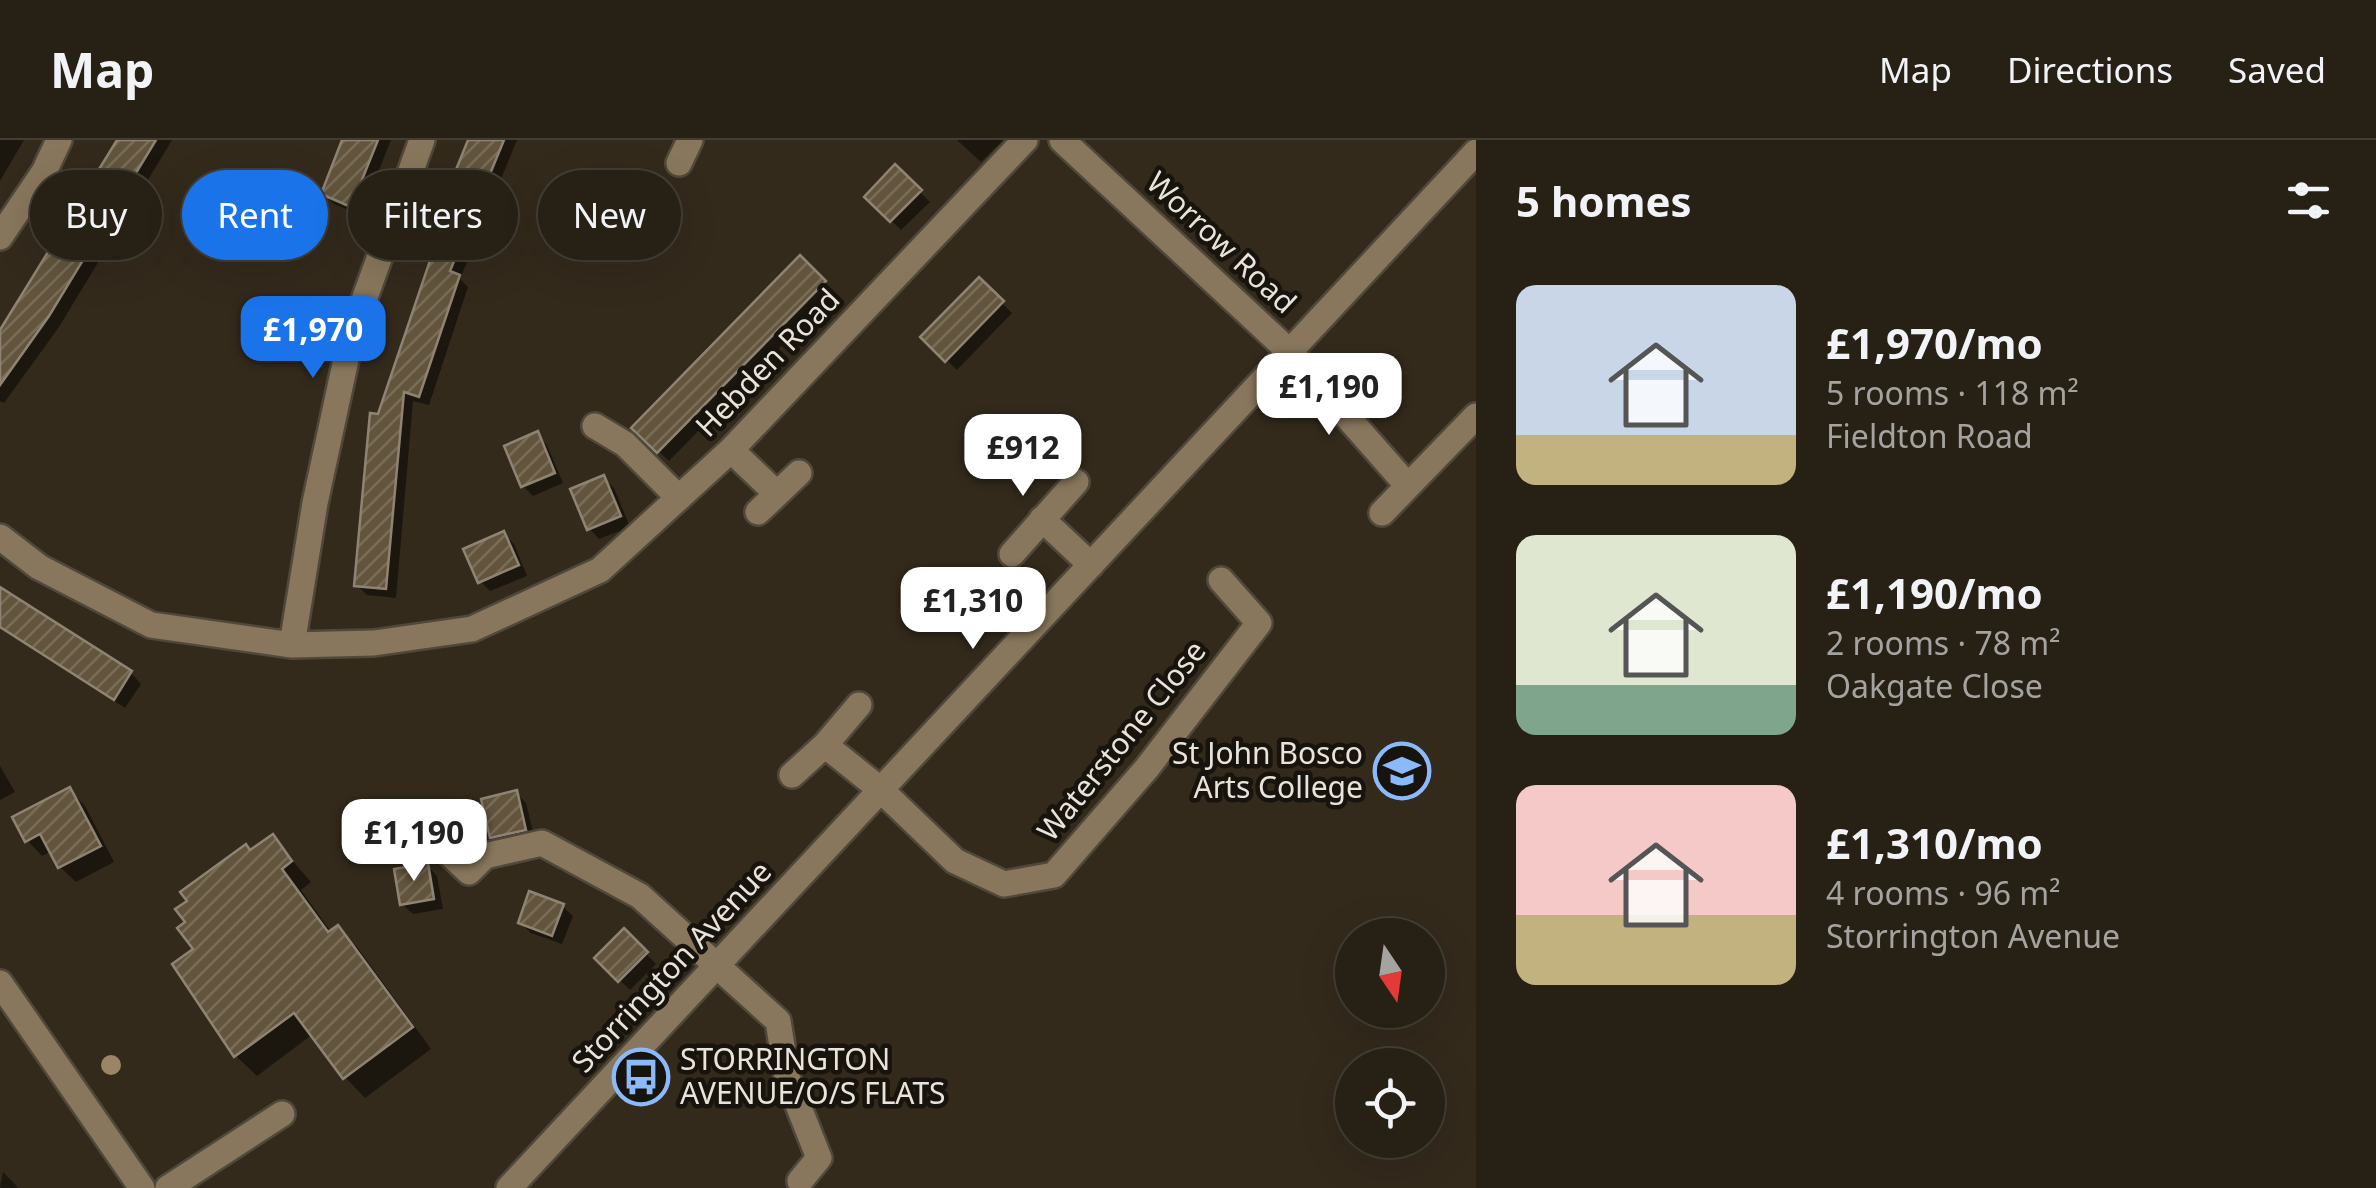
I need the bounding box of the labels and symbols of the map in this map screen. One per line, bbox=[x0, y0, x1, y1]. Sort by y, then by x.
street label: Worrow Road bbox=[1138, 162, 1306, 322]
street label: Hebden Road bbox=[686, 279, 848, 445]
pin: £1,970 bbox=[232, 296, 394, 381]
pin: £1,190 bbox=[1248, 353, 1410, 438]
pin: £912 bbox=[964, 414, 1082, 499]
pin: £1,310 bbox=[892, 567, 1054, 652]
street label: Waterstone Close bbox=[1027, 631, 1214, 849]
place label: St John Bosco Arts College bbox=[1172, 732, 1363, 807]
school or university icon: St John Bosco Arts College bbox=[1372, 741, 1432, 801]
pin: £1,190 bbox=[333, 799, 495, 884]
street label: Storrington Avenue bbox=[562, 851, 780, 1081]
north arrow bbox=[1335, 918, 1445, 1028]
place label: STORRINGTON AVENUE/O/S FLATS bbox=[680, 1038, 946, 1113]
bus stop icon: STORRINGTON AVENUE/O/S FLATS bbox=[611, 1047, 671, 1107]

